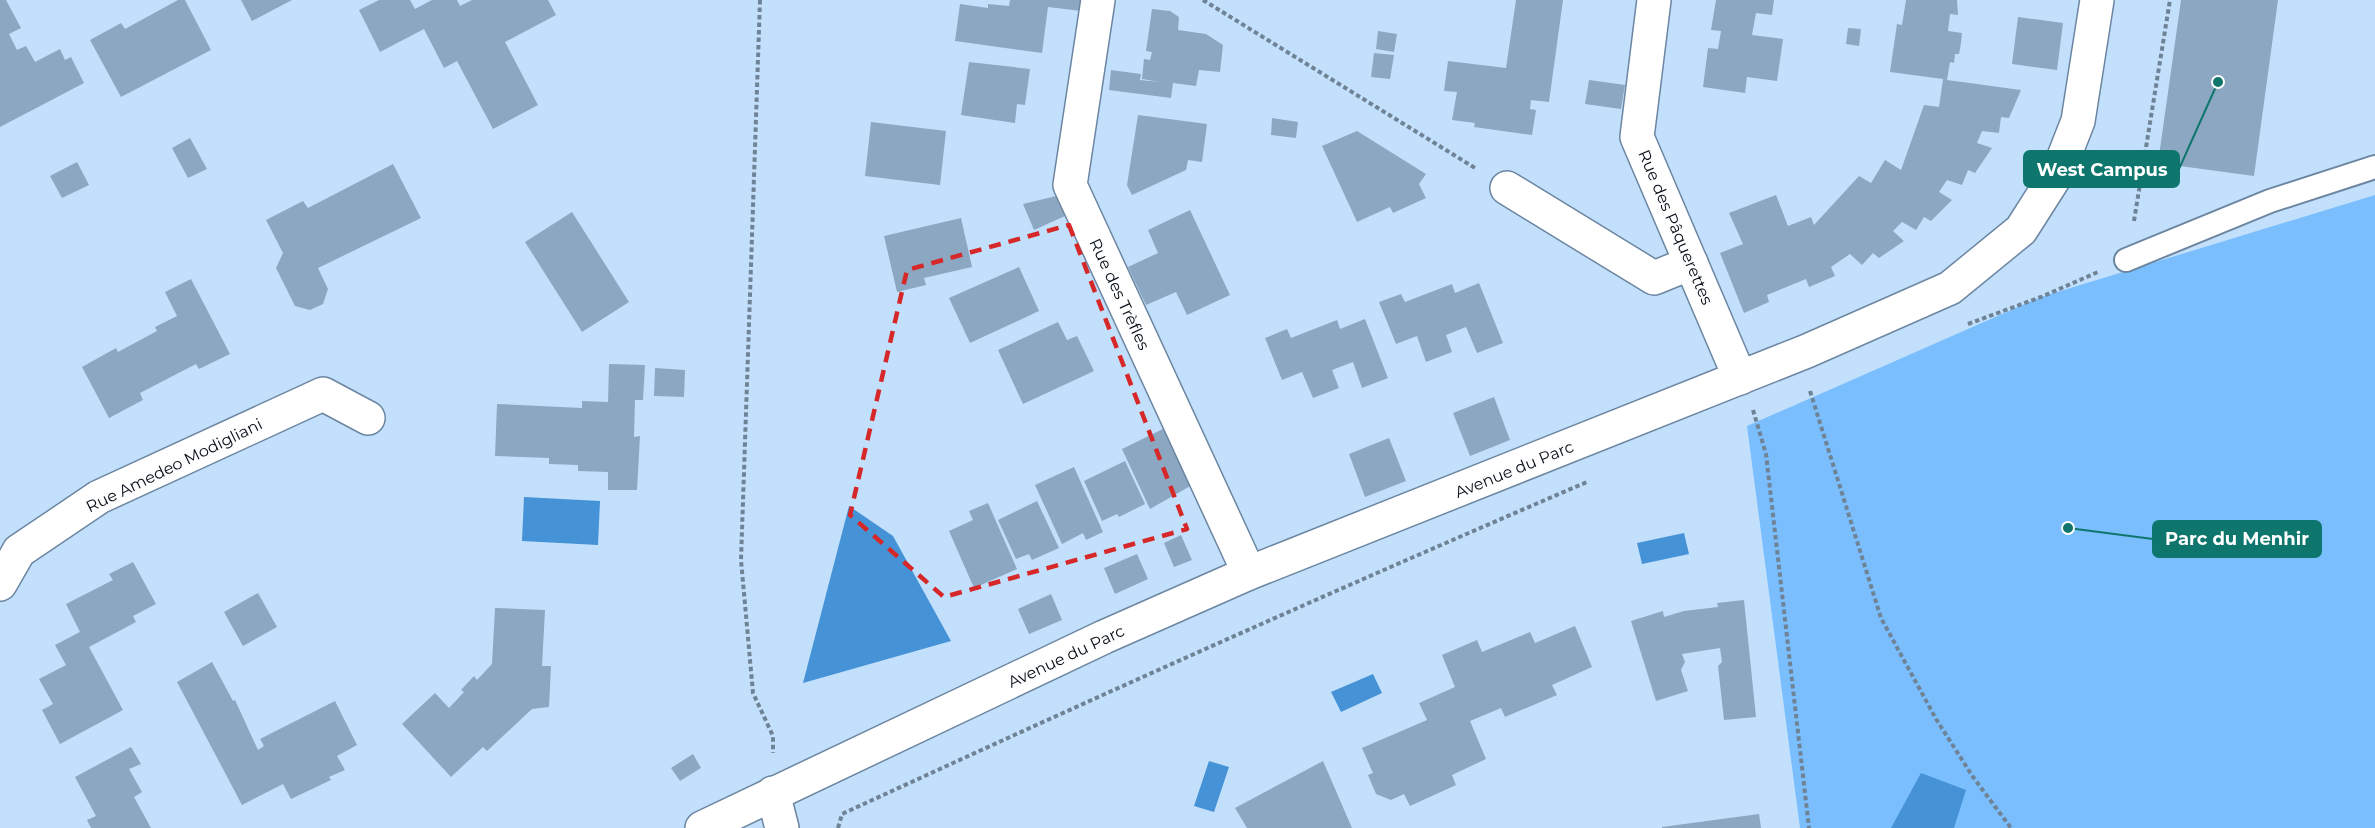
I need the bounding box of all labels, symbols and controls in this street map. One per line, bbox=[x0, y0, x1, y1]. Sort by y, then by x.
street label: Rue des Pâquerettes bbox=[1634, 147, 1717, 308]
callout: West Campus bbox=[2024, 151, 2179, 187]
text: West Campus bbox=[2036, 159, 2168, 181]
street label: Rue des Trèfles bbox=[1085, 235, 1154, 353]
street label: Rue Amedeo Modigliani bbox=[83, 414, 265, 516]
street label: Avenue du Parc bbox=[1452, 437, 1576, 502]
callout: Parc du Menhir bbox=[2153, 521, 2321, 557]
text: Parc du Menhir bbox=[2165, 528, 2309, 550]
street label: Avenue du Parc bbox=[1005, 621, 1127, 692]

